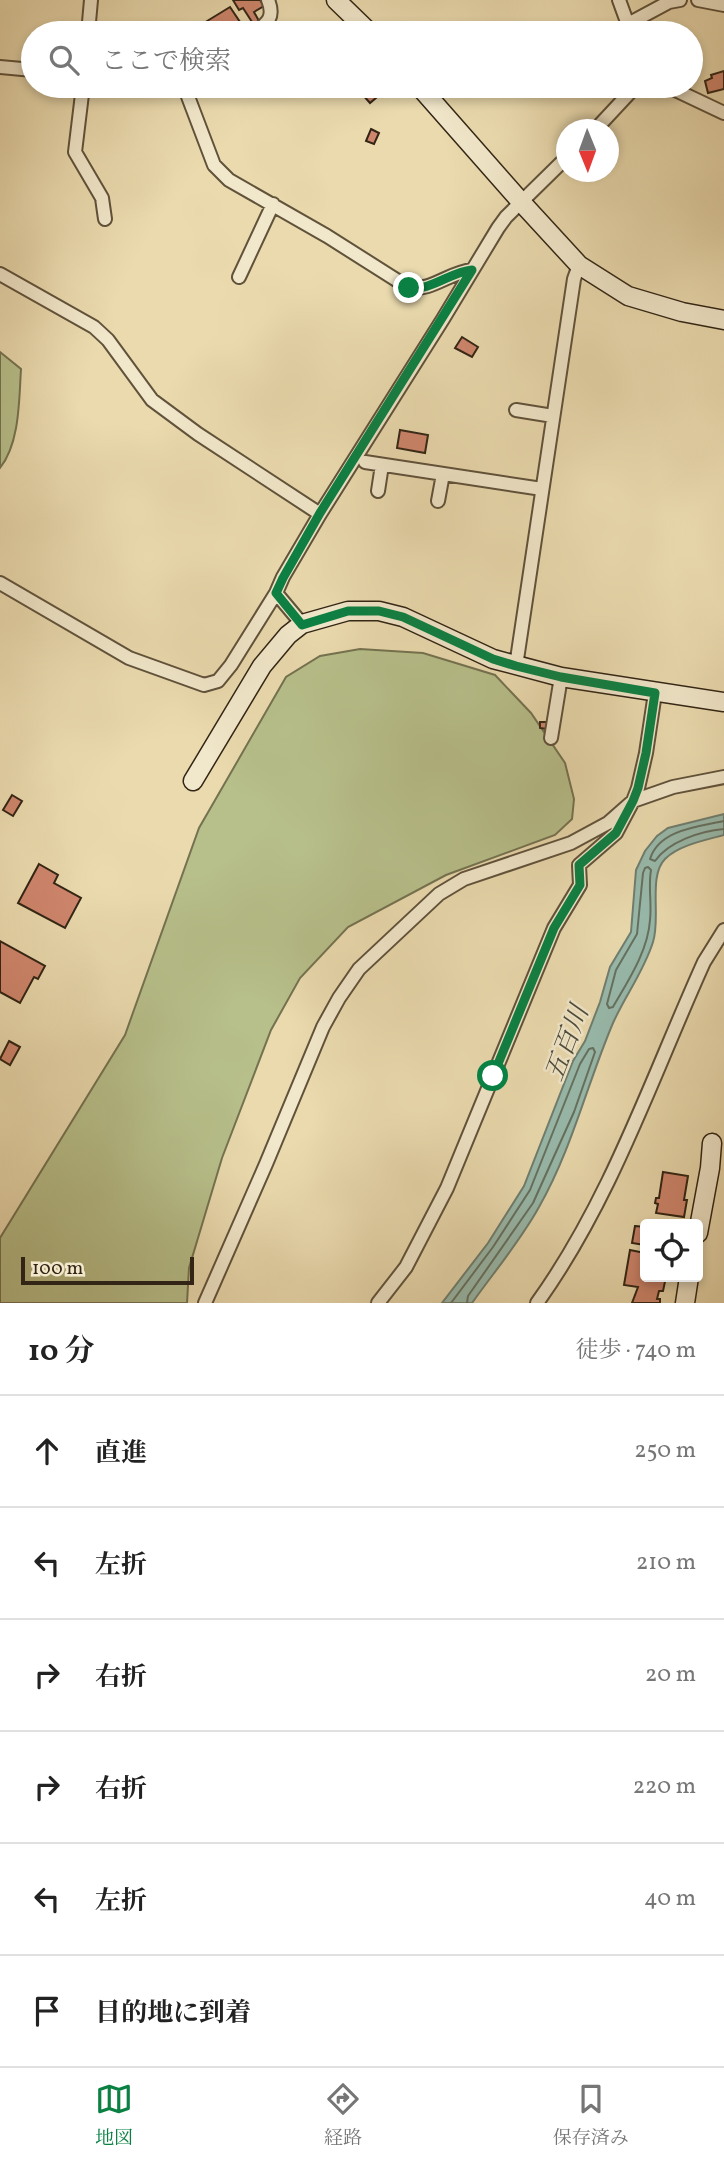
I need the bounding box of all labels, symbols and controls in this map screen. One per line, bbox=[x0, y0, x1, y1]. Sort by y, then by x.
search box bbox=[21, 21, 703, 98]
icon: search bbox=[45, 41, 83, 79]
text: ここで検索 bbox=[101, 44, 231, 80]
north arrow bbox=[556, 119, 619, 182]
route end bbox=[393, 272, 424, 303]
water label: 五百川 bbox=[537, 998, 600, 1087]
route start bbox=[477, 1060, 508, 1091]
map controls bbox=[640, 1219, 703, 1282]
button: locate bbox=[640, 1219, 703, 1282]
scale bar bbox=[21, 1254, 194, 1286]
text: 100 m bbox=[32, 1256, 83, 1282]
text: 10 分 bbox=[28, 1331, 95, 1373]
text: 徒歩 · 740 m bbox=[575, 1335, 696, 1367]
icon: ahead bbox=[28, 1432, 66, 1470]
text: 250 m bbox=[634, 1435, 696, 1467]
text: 直進 bbox=[95, 1436, 147, 1472]
icon: left bbox=[28, 1544, 66, 1582]
text: 210 m bbox=[636, 1547, 696, 1579]
text: 左折 bbox=[95, 1548, 147, 1584]
icon: right bbox=[28, 1656, 66, 1694]
text: 20 m bbox=[645, 1659, 696, 1691]
text: 右折 bbox=[95, 1660, 147, 1696]
icon: right bbox=[28, 1768, 66, 1806]
text: 220 m bbox=[633, 1771, 696, 1803]
text: 右折 bbox=[95, 1772, 147, 1808]
icon: left bbox=[28, 1880, 66, 1918]
text: 40 m bbox=[644, 1883, 696, 1915]
text: 左折 bbox=[95, 1884, 147, 1920]
icon: arrive bbox=[28, 1992, 66, 2030]
text: 目的地に到着 bbox=[95, 1996, 251, 2032]
tab: 地図 bbox=[95, 2080, 133, 2152]
tab: 経路 bbox=[324, 2080, 362, 2152]
tab: 保存済み bbox=[553, 2080, 629, 2152]

